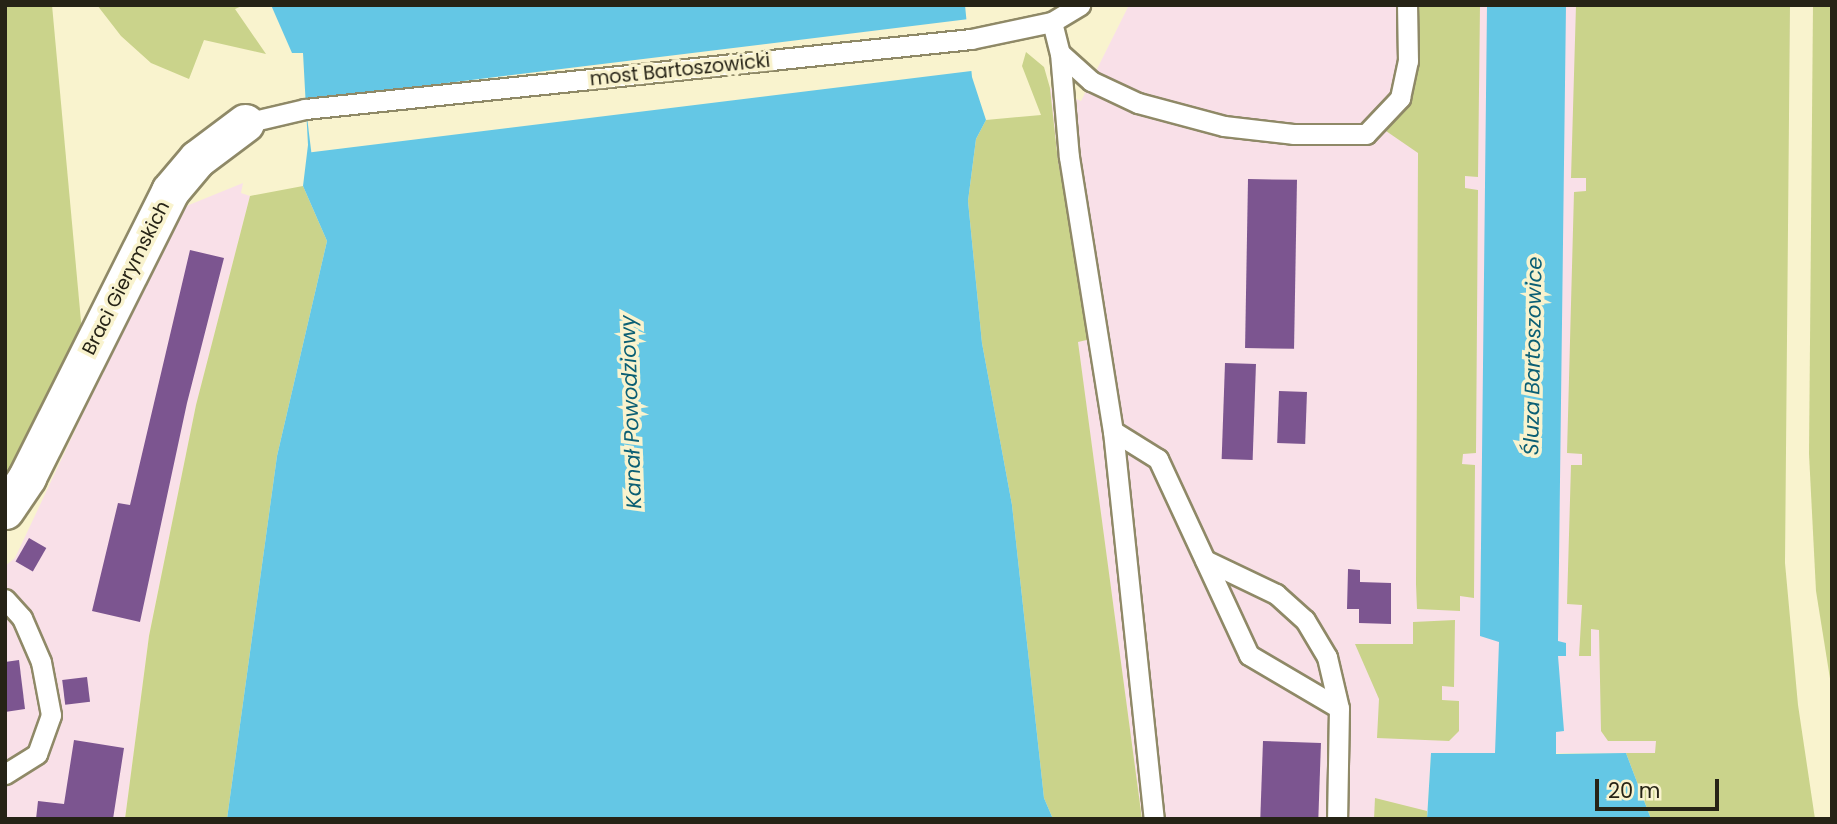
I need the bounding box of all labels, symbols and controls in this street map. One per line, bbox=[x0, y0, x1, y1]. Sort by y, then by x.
street label: most Bartoszowicki bbox=[589, 49, 771, 91]
street label: Braci Gierymskich bbox=[77, 197, 175, 359]
water label: Śluza Bartoszowice bbox=[1519, 256, 1547, 456]
water label: Kanał Powodziowy bbox=[615, 315, 647, 509]
scale bar bbox=[1599, 764, 1723, 808]
text: 20 m bbox=[1608, 776, 1661, 805]

